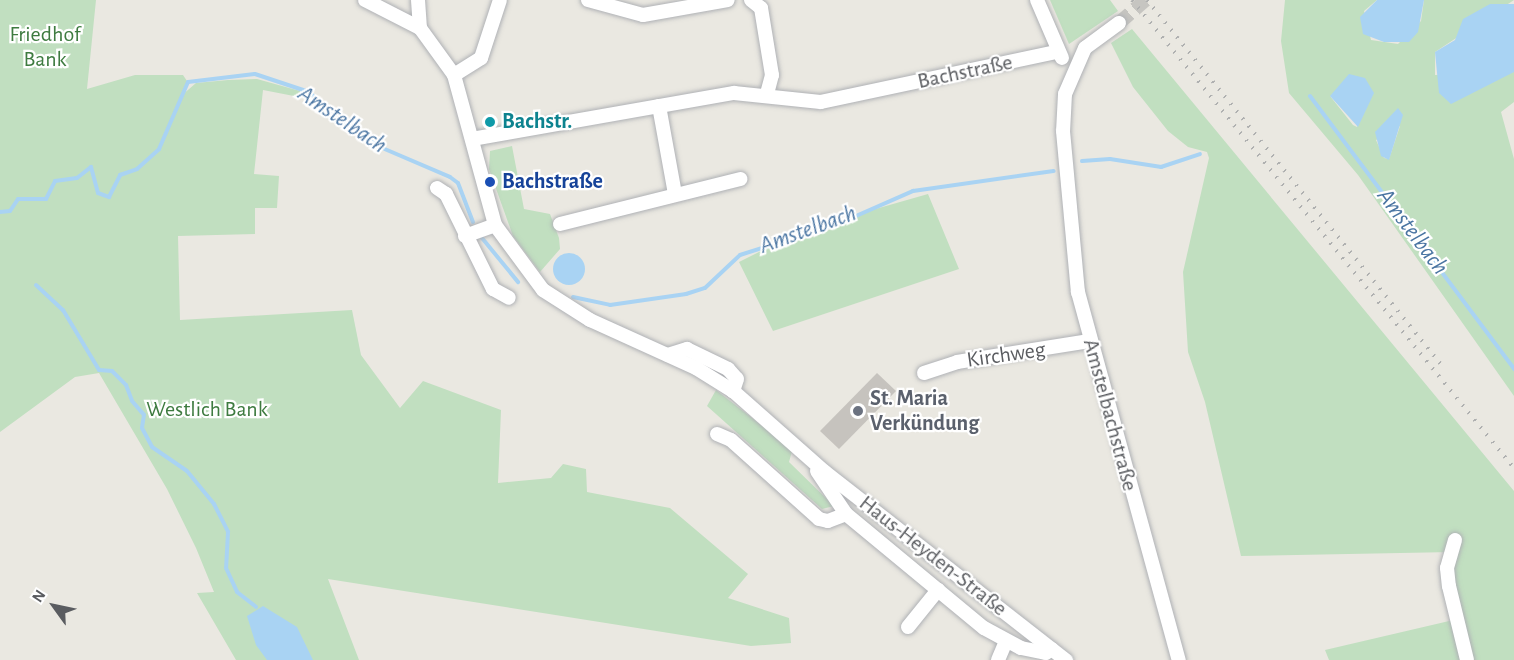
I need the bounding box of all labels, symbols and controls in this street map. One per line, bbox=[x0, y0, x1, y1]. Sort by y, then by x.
park label: Friedhof Bank bbox=[9, 21, 81, 72]
street label: Bachstraße bbox=[915, 49, 1015, 95]
water label: Amstelbach bbox=[292, 80, 392, 160]
place label: Bachstr. bbox=[502, 109, 572, 135]
marker: Bachstr. bbox=[483, 115, 497, 129]
place label: Bachstraße bbox=[502, 169, 603, 195]
marker: Bachstraße bbox=[483, 175, 497, 189]
water label: Amstelbach bbox=[1370, 183, 1454, 281]
water label: Amstelbach bbox=[756, 199, 860, 261]
street label: Kirchweg bbox=[965, 336, 1047, 374]
street label: Amstelbachstraße bbox=[1077, 336, 1143, 494]
place label: St. Maria Verkündung bbox=[870, 385, 979, 436]
park label: Westlich Bank bbox=[146, 397, 268, 423]
marker: St. Maria Verkündung bbox=[851, 404, 865, 418]
street label: Haus-Heyden-Straße bbox=[854, 490, 1012, 622]
north arrow bbox=[24, 576, 84, 636]
text: N bbox=[29, 587, 49, 605]

